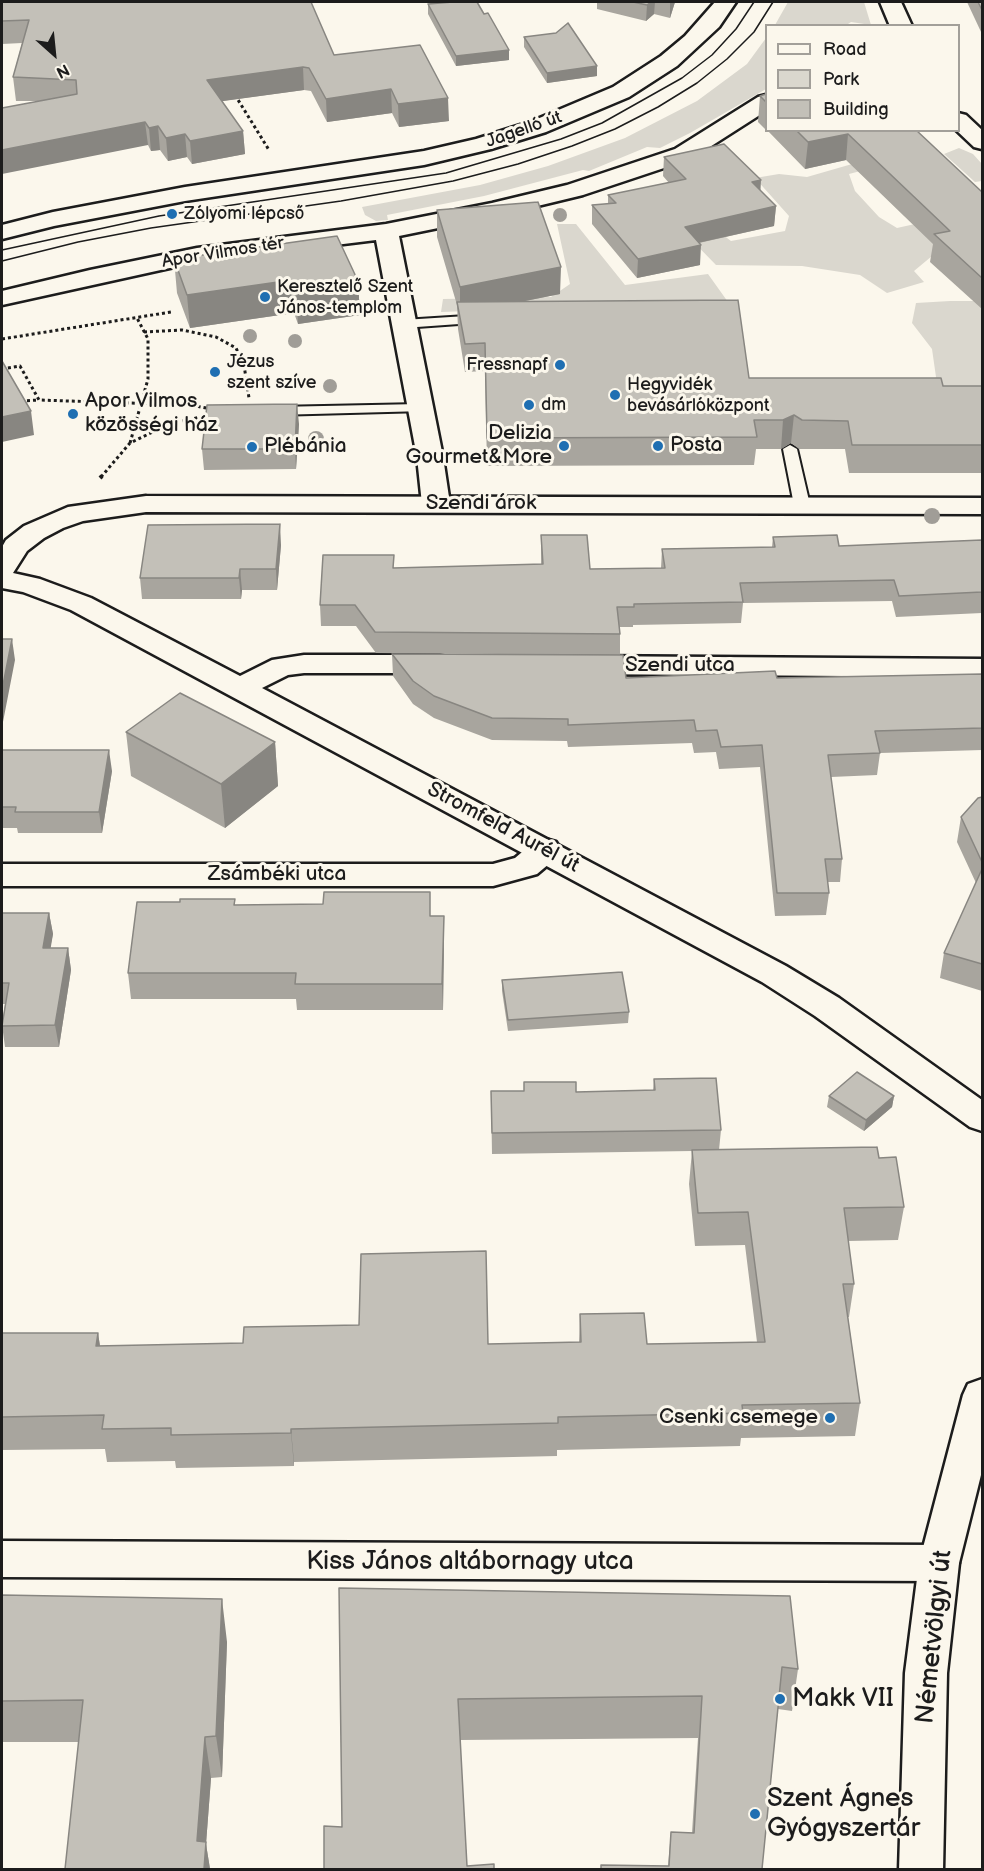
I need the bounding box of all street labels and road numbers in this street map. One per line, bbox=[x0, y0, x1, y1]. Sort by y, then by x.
street label: Jagelló út bbox=[483, 107, 565, 153]
street label: Apor Vilmos tér bbox=[160, 233, 286, 273]
street label: Szendi árok bbox=[426, 491, 536, 517]
street label: Szendi utca bbox=[625, 653, 735, 679]
street label: Stromfeld Aurél út bbox=[423, 777, 583, 879]
street label: Zsámbéki utca bbox=[208, 862, 346, 888]
street label: Kiss János altábornagy utca bbox=[306, 1546, 634, 1578]
street label: Németvölgyi út bbox=[910, 1549, 960, 1725]

